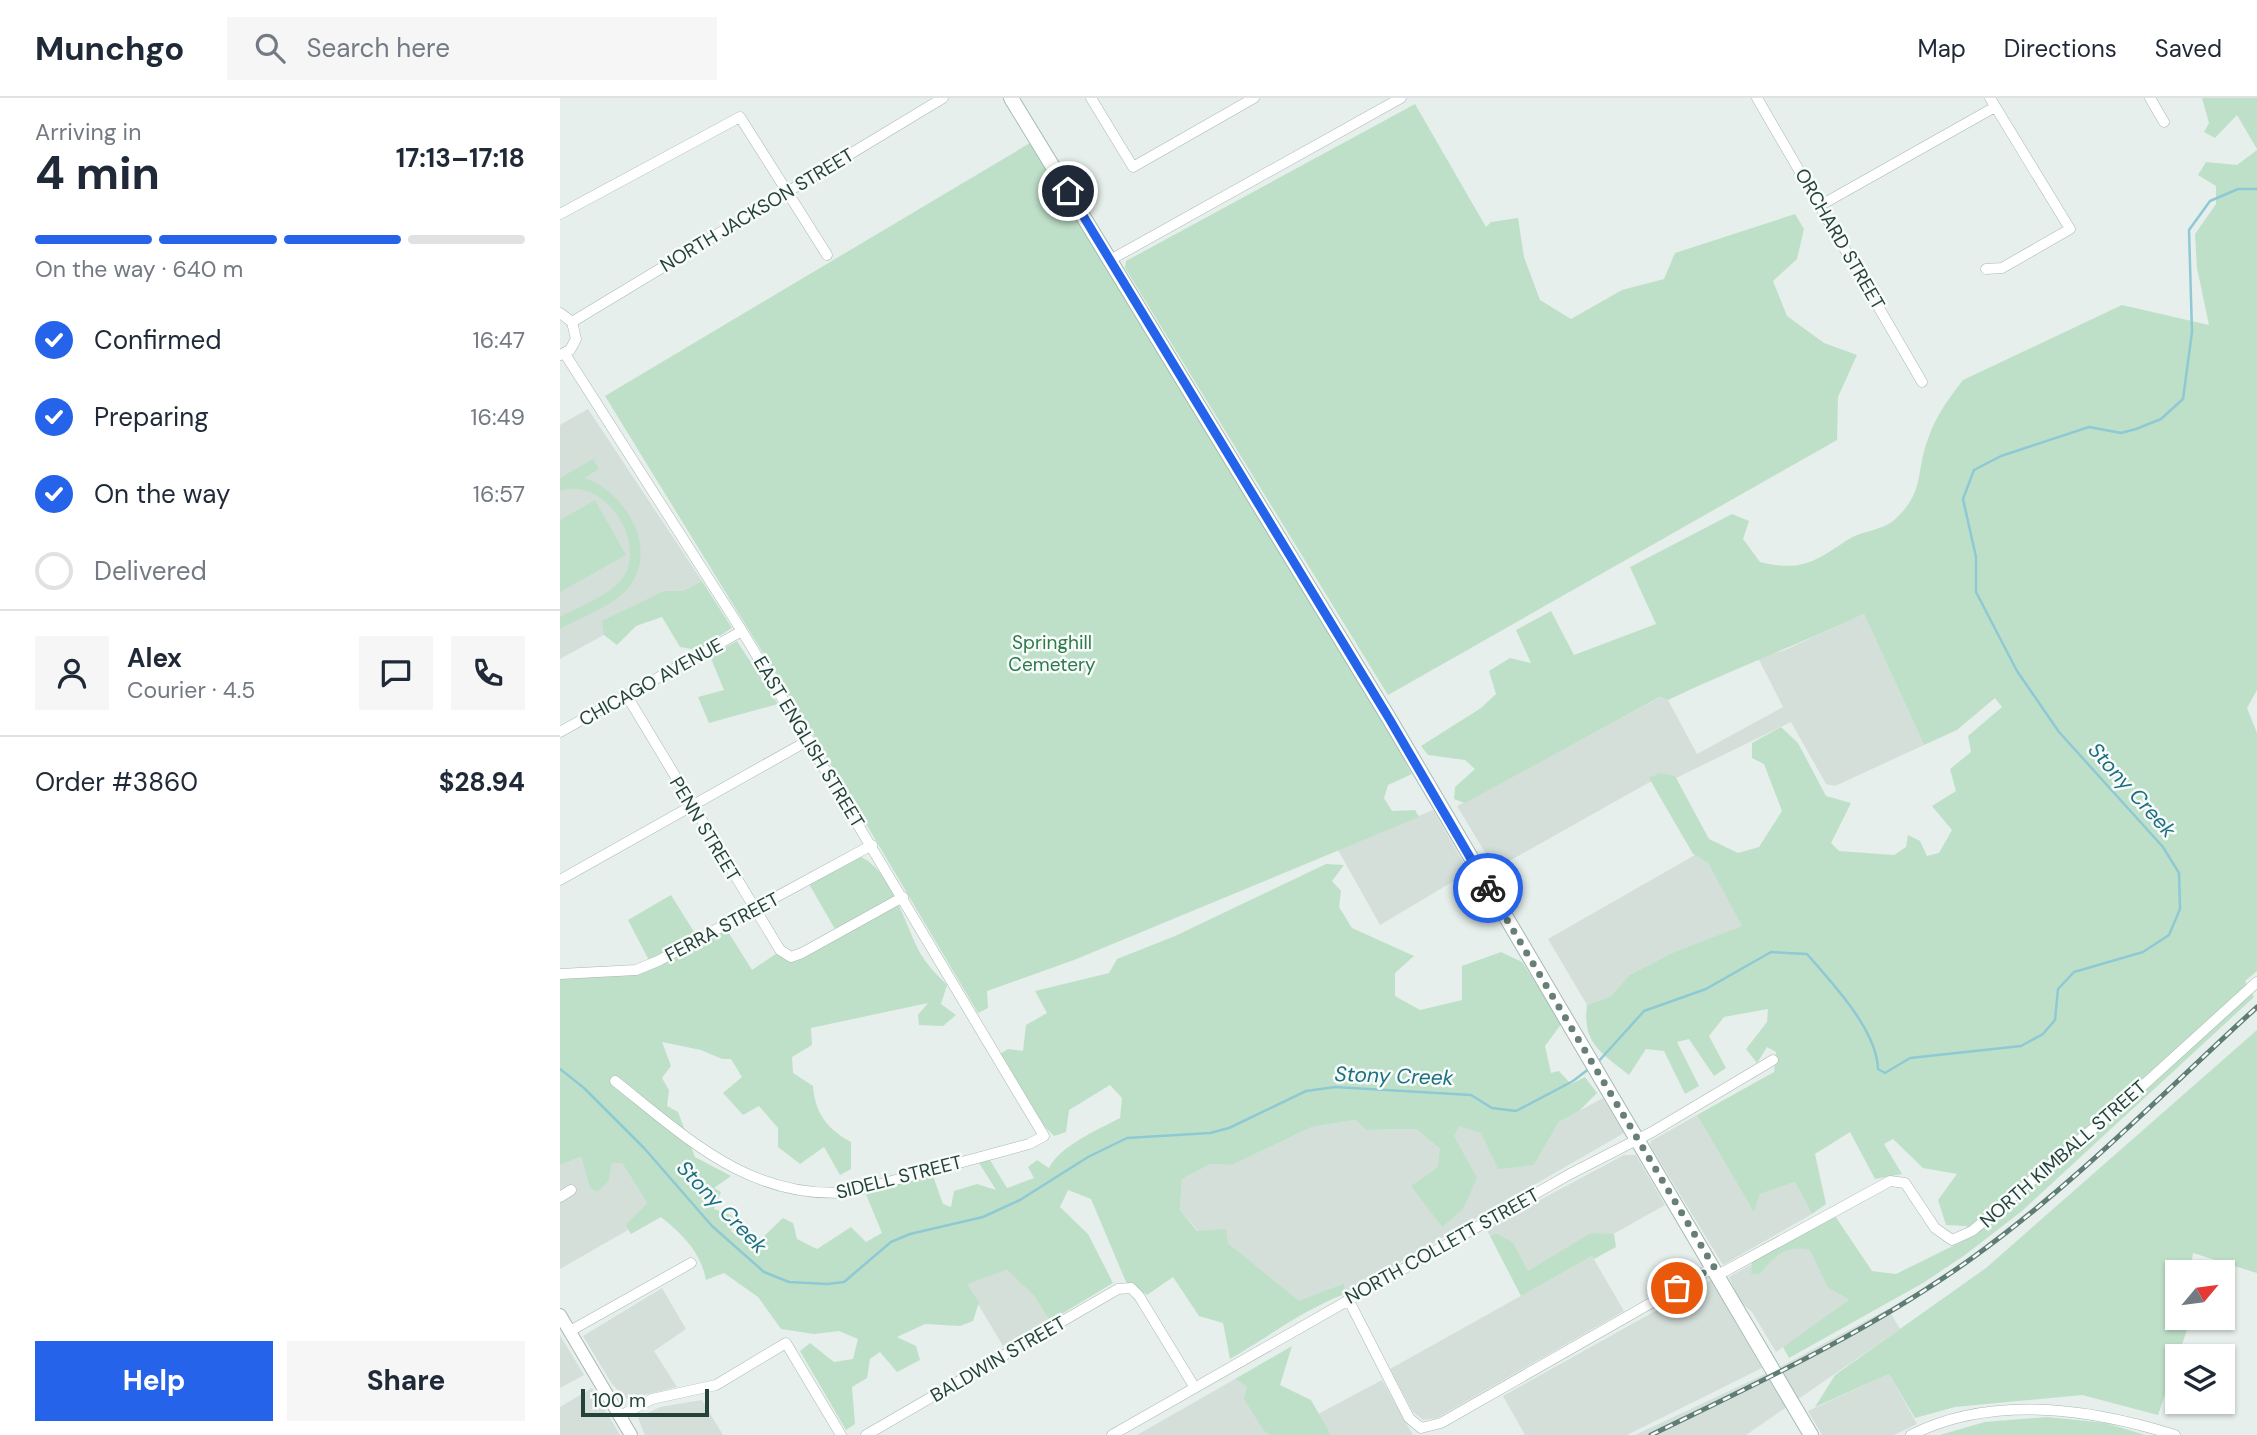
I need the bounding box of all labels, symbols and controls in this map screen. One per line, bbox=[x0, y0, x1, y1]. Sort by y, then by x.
search box bbox=[227, 17, 717, 80]
text: Munchgo bbox=[35, 27, 185, 70]
icon: search bbox=[251, 29, 289, 67]
text: Search here bbox=[307, 31, 450, 65]
text: Map bbox=[1918, 33, 1966, 64]
text: Directions bbox=[2004, 33, 2117, 64]
text: Saved bbox=[2155, 33, 2222, 64]
text: Arriving in bbox=[35, 117, 141, 147]
text: 17:13–17:18 bbox=[396, 141, 525, 175]
street label: NORTH JACKSON STREET bbox=[655, 142, 859, 278]
text: 4 min bbox=[35, 143, 160, 203]
pin bbox=[1038, 161, 1098, 221]
street label: ORCHARD STREET bbox=[1789, 164, 1891, 315]
icon: home bbox=[1049, 172, 1087, 210]
text: On the way · 640 m bbox=[35, 254, 243, 284]
icon: check bbox=[35, 321, 73, 359]
text: Confirmed bbox=[94, 323, 221, 357]
text: 16:47 bbox=[472, 325, 525, 355]
icon: check bbox=[35, 398, 73, 436]
text: Preparing bbox=[94, 400, 209, 434]
text: 16:49 bbox=[470, 402, 525, 432]
icon: check bbox=[35, 475, 73, 513]
text: On the way bbox=[94, 477, 230, 511]
text: 16:57 bbox=[473, 479, 525, 509]
text: Delivered bbox=[94, 554, 207, 588]
park label: Springhill Cemetery bbox=[1008, 630, 1096, 677]
street label: CHICAGO AVENUE bbox=[575, 632, 727, 732]
button: person bbox=[35, 636, 109, 710]
button: chat bbox=[359, 636, 433, 710]
button: phone bbox=[451, 636, 525, 710]
text: Alex bbox=[127, 641, 182, 675]
street label: EAST ENGLISH STREET bbox=[748, 651, 870, 833]
text: Courier · 4.5 bbox=[127, 675, 255, 705]
water label: Stony Creek bbox=[2082, 736, 2182, 844]
text: Order #3860 bbox=[35, 765, 198, 799]
text: $28.94 bbox=[439, 765, 525, 799]
street label: PENN STREET bbox=[664, 772, 746, 886]
courier bbox=[1453, 853, 1523, 923]
icon: bike bbox=[1469, 869, 1507, 907]
street label: FERRA STREET bbox=[661, 886, 784, 968]
water label: Stony Creek bbox=[1334, 1060, 1454, 1092]
street label: NORTH KIMBALL STREET bbox=[1974, 1074, 2152, 1233]
street label: SIDELL STREET bbox=[833, 1149, 965, 1205]
water label: Stony Creek bbox=[671, 1154, 774, 1260]
street label: NORTH COLLETT STREET bbox=[1341, 1182, 1544, 1310]
pin bbox=[1647, 1258, 1707, 1318]
north arrow bbox=[2165, 1260, 2235, 1330]
map controls bbox=[2165, 1260, 2235, 1414]
icon: bag bbox=[1658, 1269, 1696, 1307]
street label: BALDWIN STREET bbox=[926, 1310, 1070, 1408]
button: Help bbox=[35, 1341, 273, 1421]
button: Share bbox=[287, 1341, 525, 1421]
button: layers bbox=[2165, 1344, 2235, 1414]
scale bar bbox=[581, 1386, 709, 1418]
text: 100 m bbox=[592, 1388, 646, 1413]

